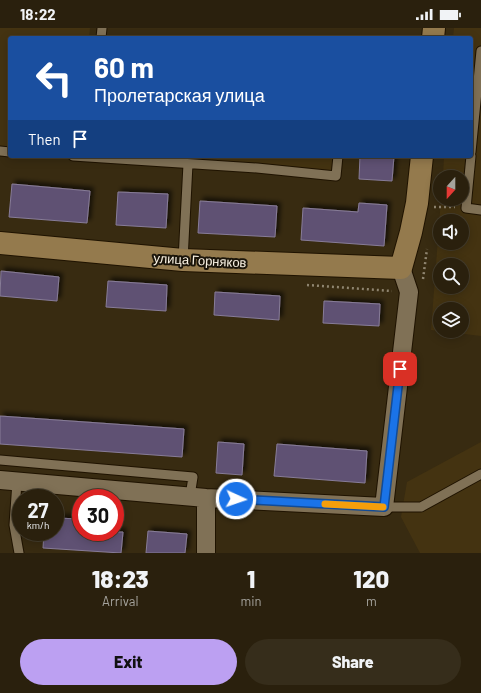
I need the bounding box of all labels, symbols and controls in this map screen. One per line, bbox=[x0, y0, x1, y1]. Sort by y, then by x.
text: 18:22 bbox=[20, 5, 56, 23]
text: 60 m bbox=[94, 50, 154, 84]
icon: left bbox=[28, 52, 80, 104]
text: Пролетарская улица bbox=[94, 84, 265, 106]
icon: arrive bbox=[69, 128, 91, 150]
text: Then bbox=[28, 130, 61, 148]
north arrow bbox=[433, 170, 469, 206]
map controls bbox=[433, 170, 469, 338]
button: sound bbox=[433, 214, 469, 250]
street label: улица Горняков bbox=[153, 250, 247, 270]
button: search bbox=[433, 258, 469, 294]
button: layers bbox=[433, 302, 469, 338]
pin bbox=[383, 352, 417, 386]
icon: arrive bbox=[389, 358, 411, 380]
position arrow bbox=[215, 478, 257, 520]
speed limit sign: 30 bbox=[72, 489, 124, 541]
text: 27 bbox=[27, 498, 49, 522]
text: km/h bbox=[27, 519, 49, 531]
text: 18:23 bbox=[92, 564, 149, 593]
text: 1 bbox=[247, 564, 255, 593]
text: 120 bbox=[353, 564, 389, 593]
text: Arrival bbox=[102, 593, 138, 609]
text: min bbox=[241, 593, 262, 609]
text: m bbox=[366, 593, 377, 609]
button: Exit bbox=[20, 639, 237, 685]
button: Share bbox=[245, 639, 461, 685]

